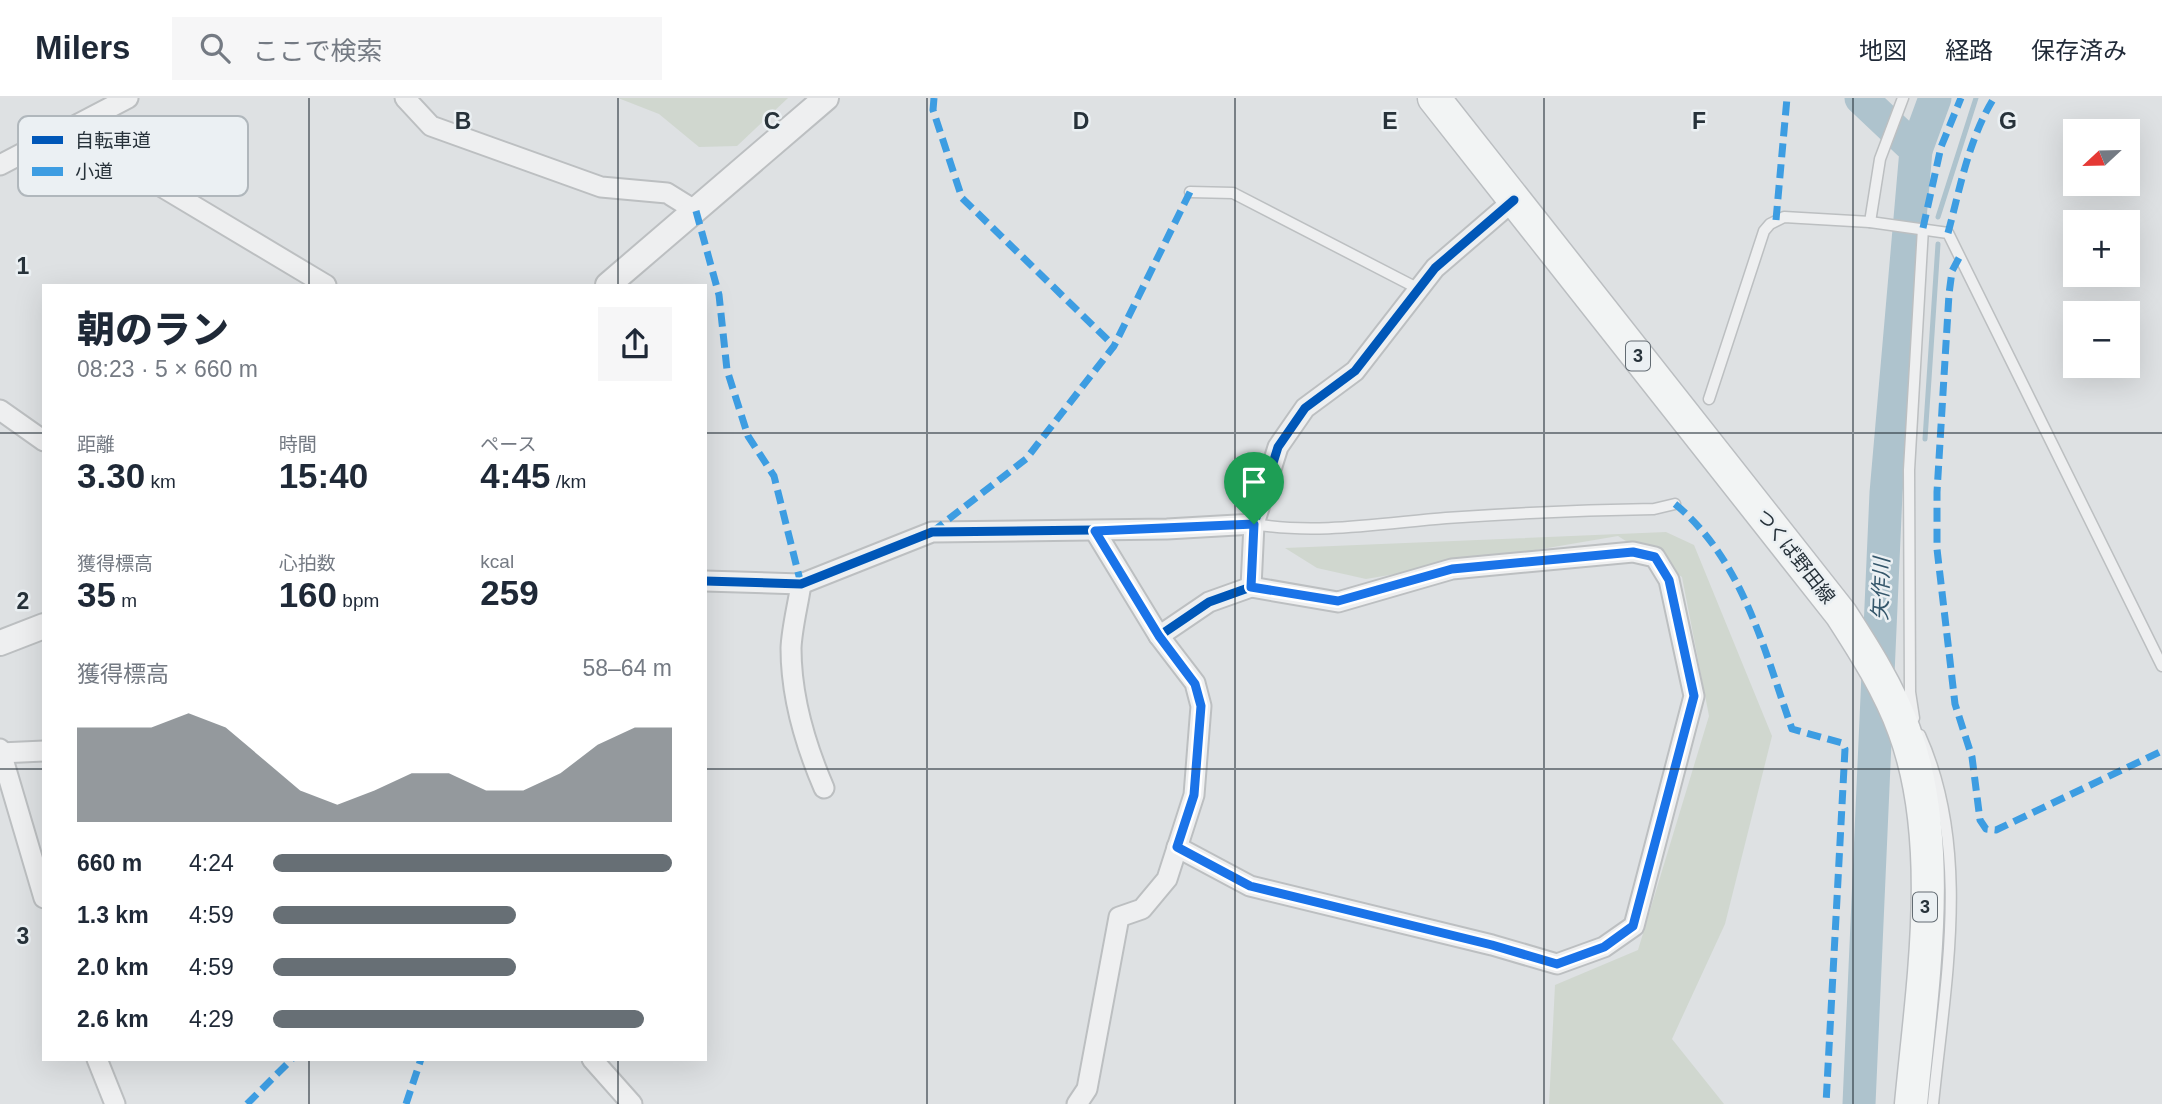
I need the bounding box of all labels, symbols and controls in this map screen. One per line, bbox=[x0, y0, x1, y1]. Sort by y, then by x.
search box bbox=[172, 17, 662, 80]
text: Milers bbox=[35, 29, 130, 66]
icon: search bbox=[196, 29, 234, 67]
text: ここで検索 bbox=[252, 36, 382, 66]
text: 地図 bbox=[1859, 37, 1907, 64]
text: 経路 bbox=[1945, 37, 1993, 64]
text: 保存済み bbox=[2031, 37, 2127, 64]
text: B bbox=[455, 108, 471, 134]
text: C bbox=[764, 108, 780, 134]
text: D bbox=[1073, 108, 1089, 134]
text: E bbox=[1382, 108, 1398, 134]
text: F bbox=[1692, 108, 1706, 134]
text: G bbox=[1999, 108, 2017, 134]
legend bbox=[18, 116, 248, 196]
north arrow bbox=[2063, 119, 2140, 196]
map controls bbox=[2063, 119, 2140, 378]
text: 自転車道 bbox=[75, 130, 151, 151]
text: 小道 bbox=[75, 161, 113, 182]
button: + bbox=[2063, 210, 2140, 287]
text: 1 bbox=[17, 253, 30, 279]
button: − bbox=[2063, 301, 2140, 378]
button: share bbox=[598, 307, 672, 381]
text: 朝のラン bbox=[77, 309, 229, 351]
road number: 3 bbox=[1626, 342, 1650, 370]
text: 08:23 · 5 × 660 m bbox=[77, 356, 258, 382]
text: 距離 bbox=[77, 434, 115, 455]
text: 時間 bbox=[279, 434, 317, 455]
text: ペース bbox=[480, 434, 536, 455]
pin bbox=[1224, 452, 1284, 524]
text: 3.30 bbox=[77, 456, 145, 495]
text: 15:40 bbox=[279, 456, 368, 495]
text: 4:45 bbox=[480, 456, 550, 495]
icon: arrive bbox=[1235, 463, 1273, 501]
text: km bbox=[145, 471, 176, 492]
text: /km bbox=[550, 471, 586, 492]
street label: つくば野田線 bbox=[1752, 505, 1839, 608]
text: kcal bbox=[480, 551, 514, 572]
text: 獲得標高 bbox=[77, 553, 153, 574]
text: 心拍数 bbox=[279, 553, 336, 574]
water label: 矢作川 bbox=[1868, 555, 1893, 621]
text: 259 bbox=[480, 573, 539, 612]
text: 35 bbox=[77, 575, 116, 614]
text: 160 bbox=[279, 575, 337, 614]
text: 2 bbox=[17, 588, 29, 614]
text: m bbox=[116, 590, 137, 611]
text: bpm bbox=[337, 590, 379, 611]
text: 58–64 m bbox=[582, 655, 672, 681]
text: 獲得標高 bbox=[77, 661, 169, 687]
text: 660 m bbox=[77, 850, 142, 876]
text: 4:24 bbox=[189, 850, 234, 876]
road number: 3 bbox=[1913, 892, 1937, 922]
text: 1.3 km bbox=[77, 902, 149, 928]
text: 4:59 bbox=[189, 902, 234, 928]
text: 3 bbox=[17, 923, 29, 949]
text: 2.0 km bbox=[77, 954, 149, 980]
text: 4:59 bbox=[189, 954, 234, 980]
text: 2.6 km bbox=[77, 1006, 149, 1032]
text: 4:29 bbox=[189, 1006, 234, 1032]

